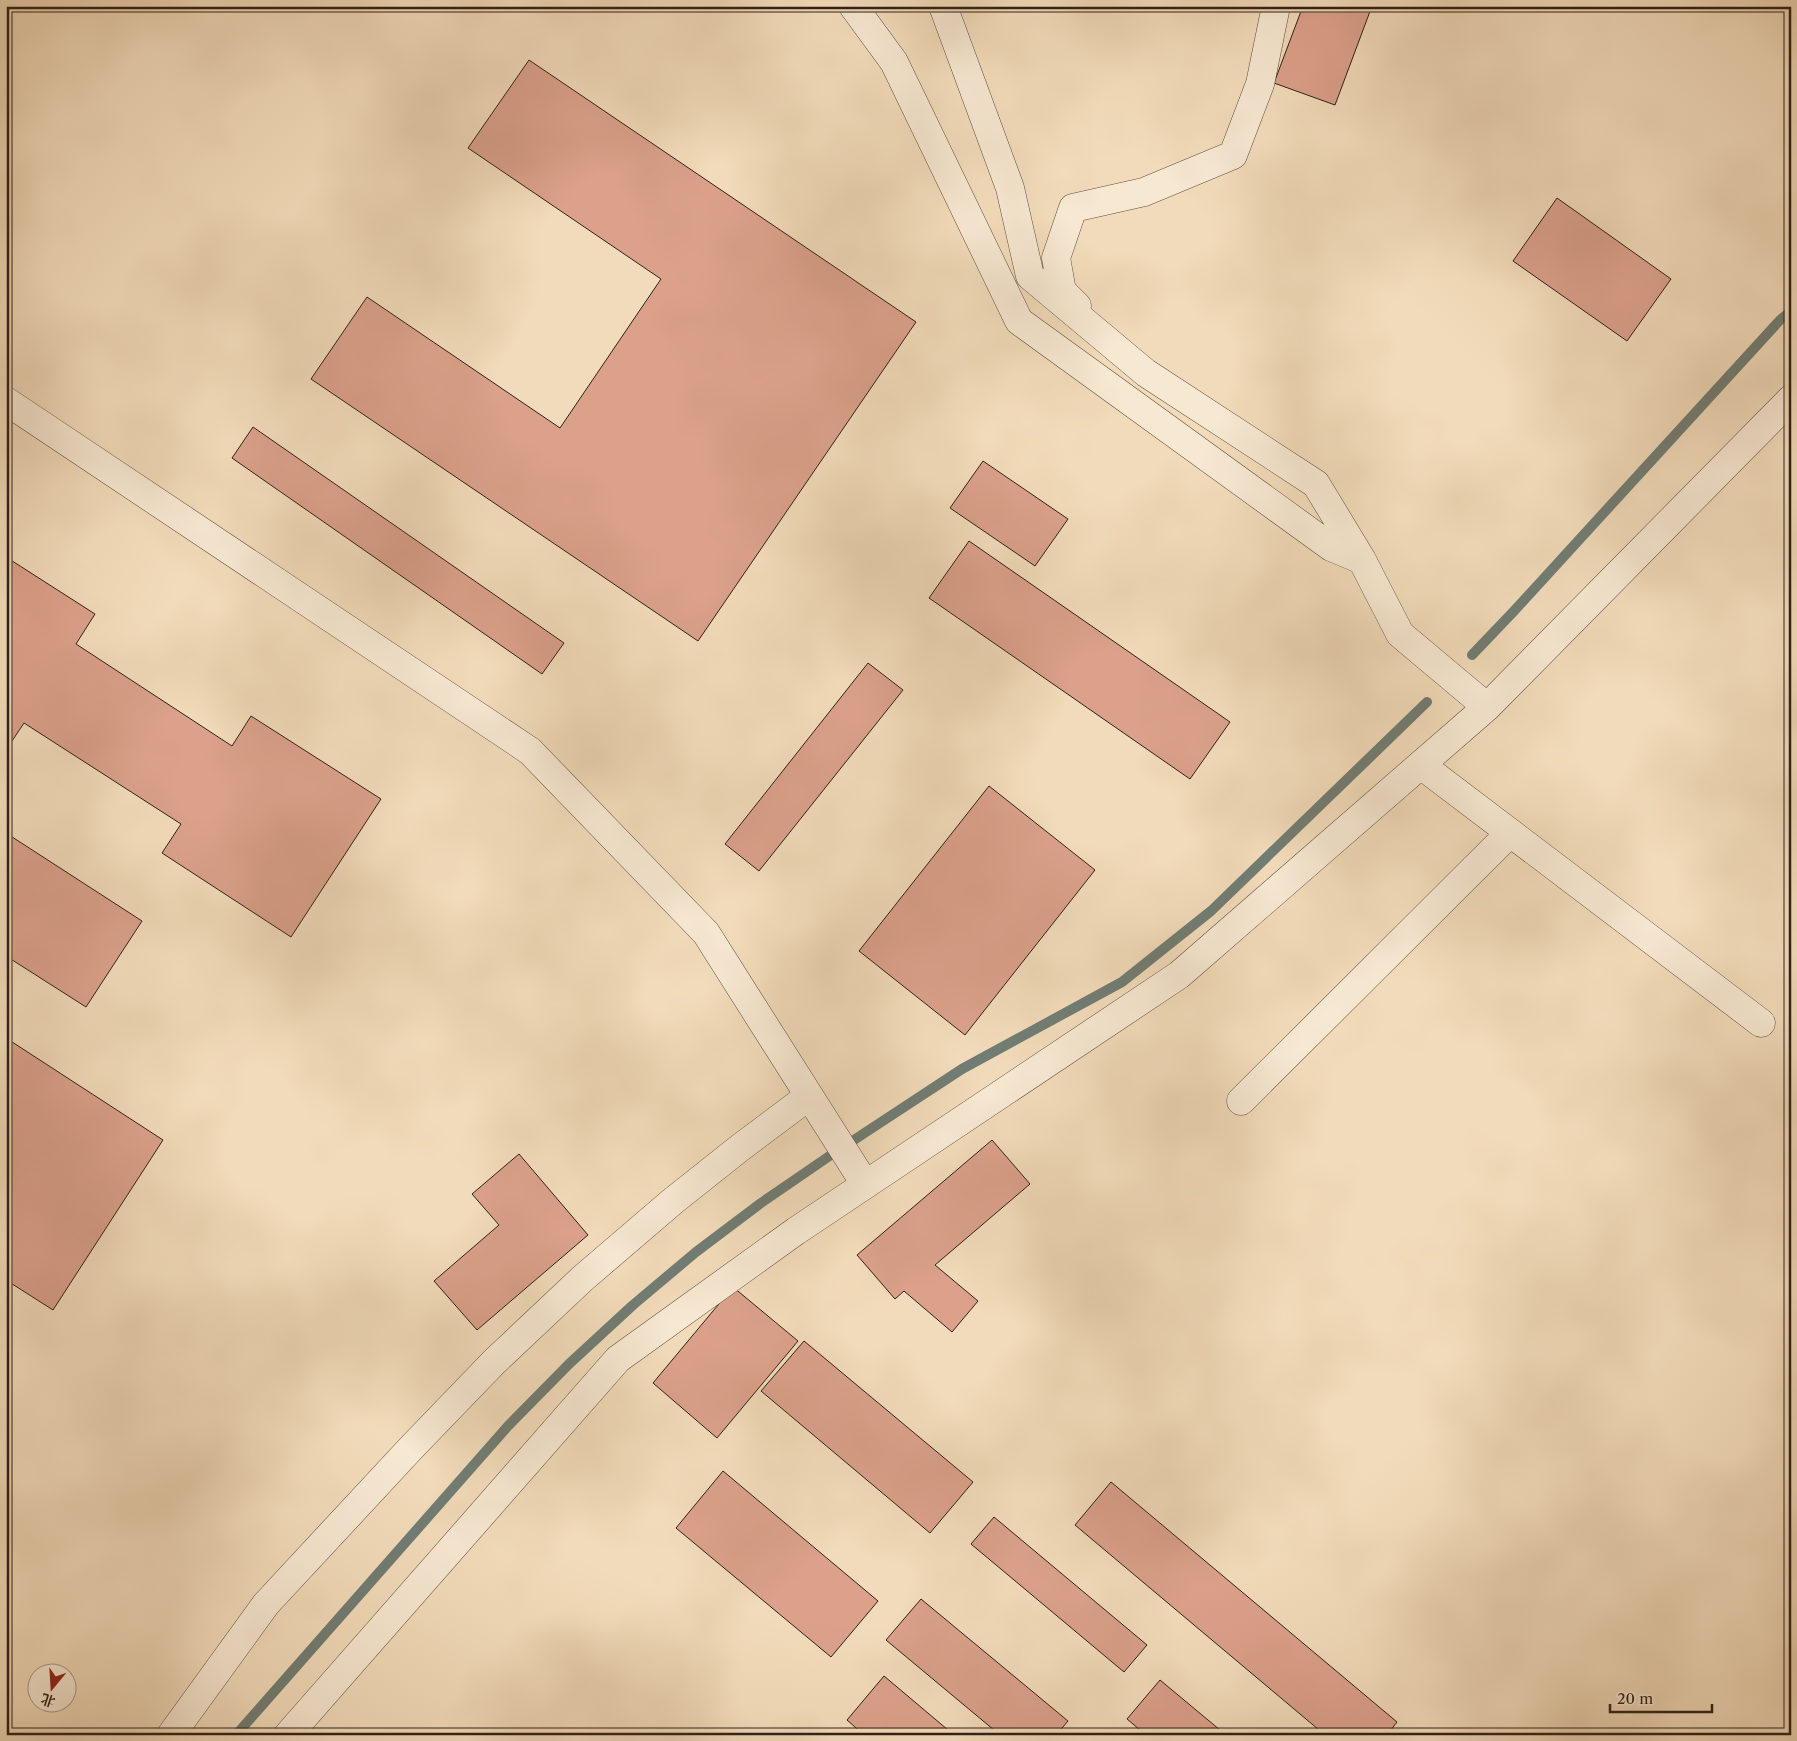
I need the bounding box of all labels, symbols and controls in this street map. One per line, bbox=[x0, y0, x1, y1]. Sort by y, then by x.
north arrow bbox=[28, 1664, 78, 1714]
scale bar bbox=[1610, 1681, 1712, 1713]
text: 20 m bbox=[1617, 1689, 1653, 1708]
text: 北 bbox=[39, 1690, 57, 1711]

